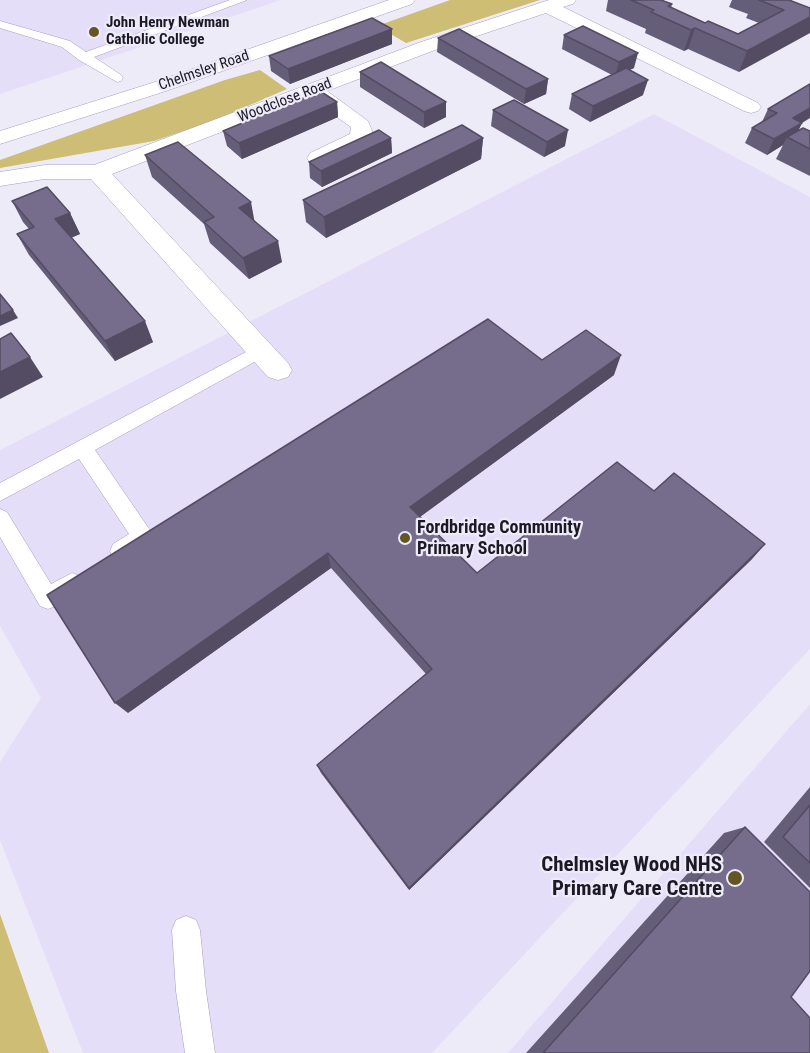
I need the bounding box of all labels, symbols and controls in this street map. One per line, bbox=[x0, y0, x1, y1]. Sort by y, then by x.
place label: John Henry Newman Catholic College bbox=[106, 14, 229, 49]
marker: John Henry Newman Catholic College bbox=[87, 25, 101, 39]
street label: Chelmsley Road bbox=[156, 47, 252, 95]
street label: Woodclose Road bbox=[236, 75, 334, 127]
place label: Fordbridge Community Primary School bbox=[417, 517, 581, 560]
marker: Fordbridge Community Primary School bbox=[398, 531, 412, 545]
place label: Chelmsley Wood NHS Primary Care Centre bbox=[541, 853, 722, 903]
marker: Chelmsley Wood NHS Primary Care Centre bbox=[726, 869, 744, 887]

